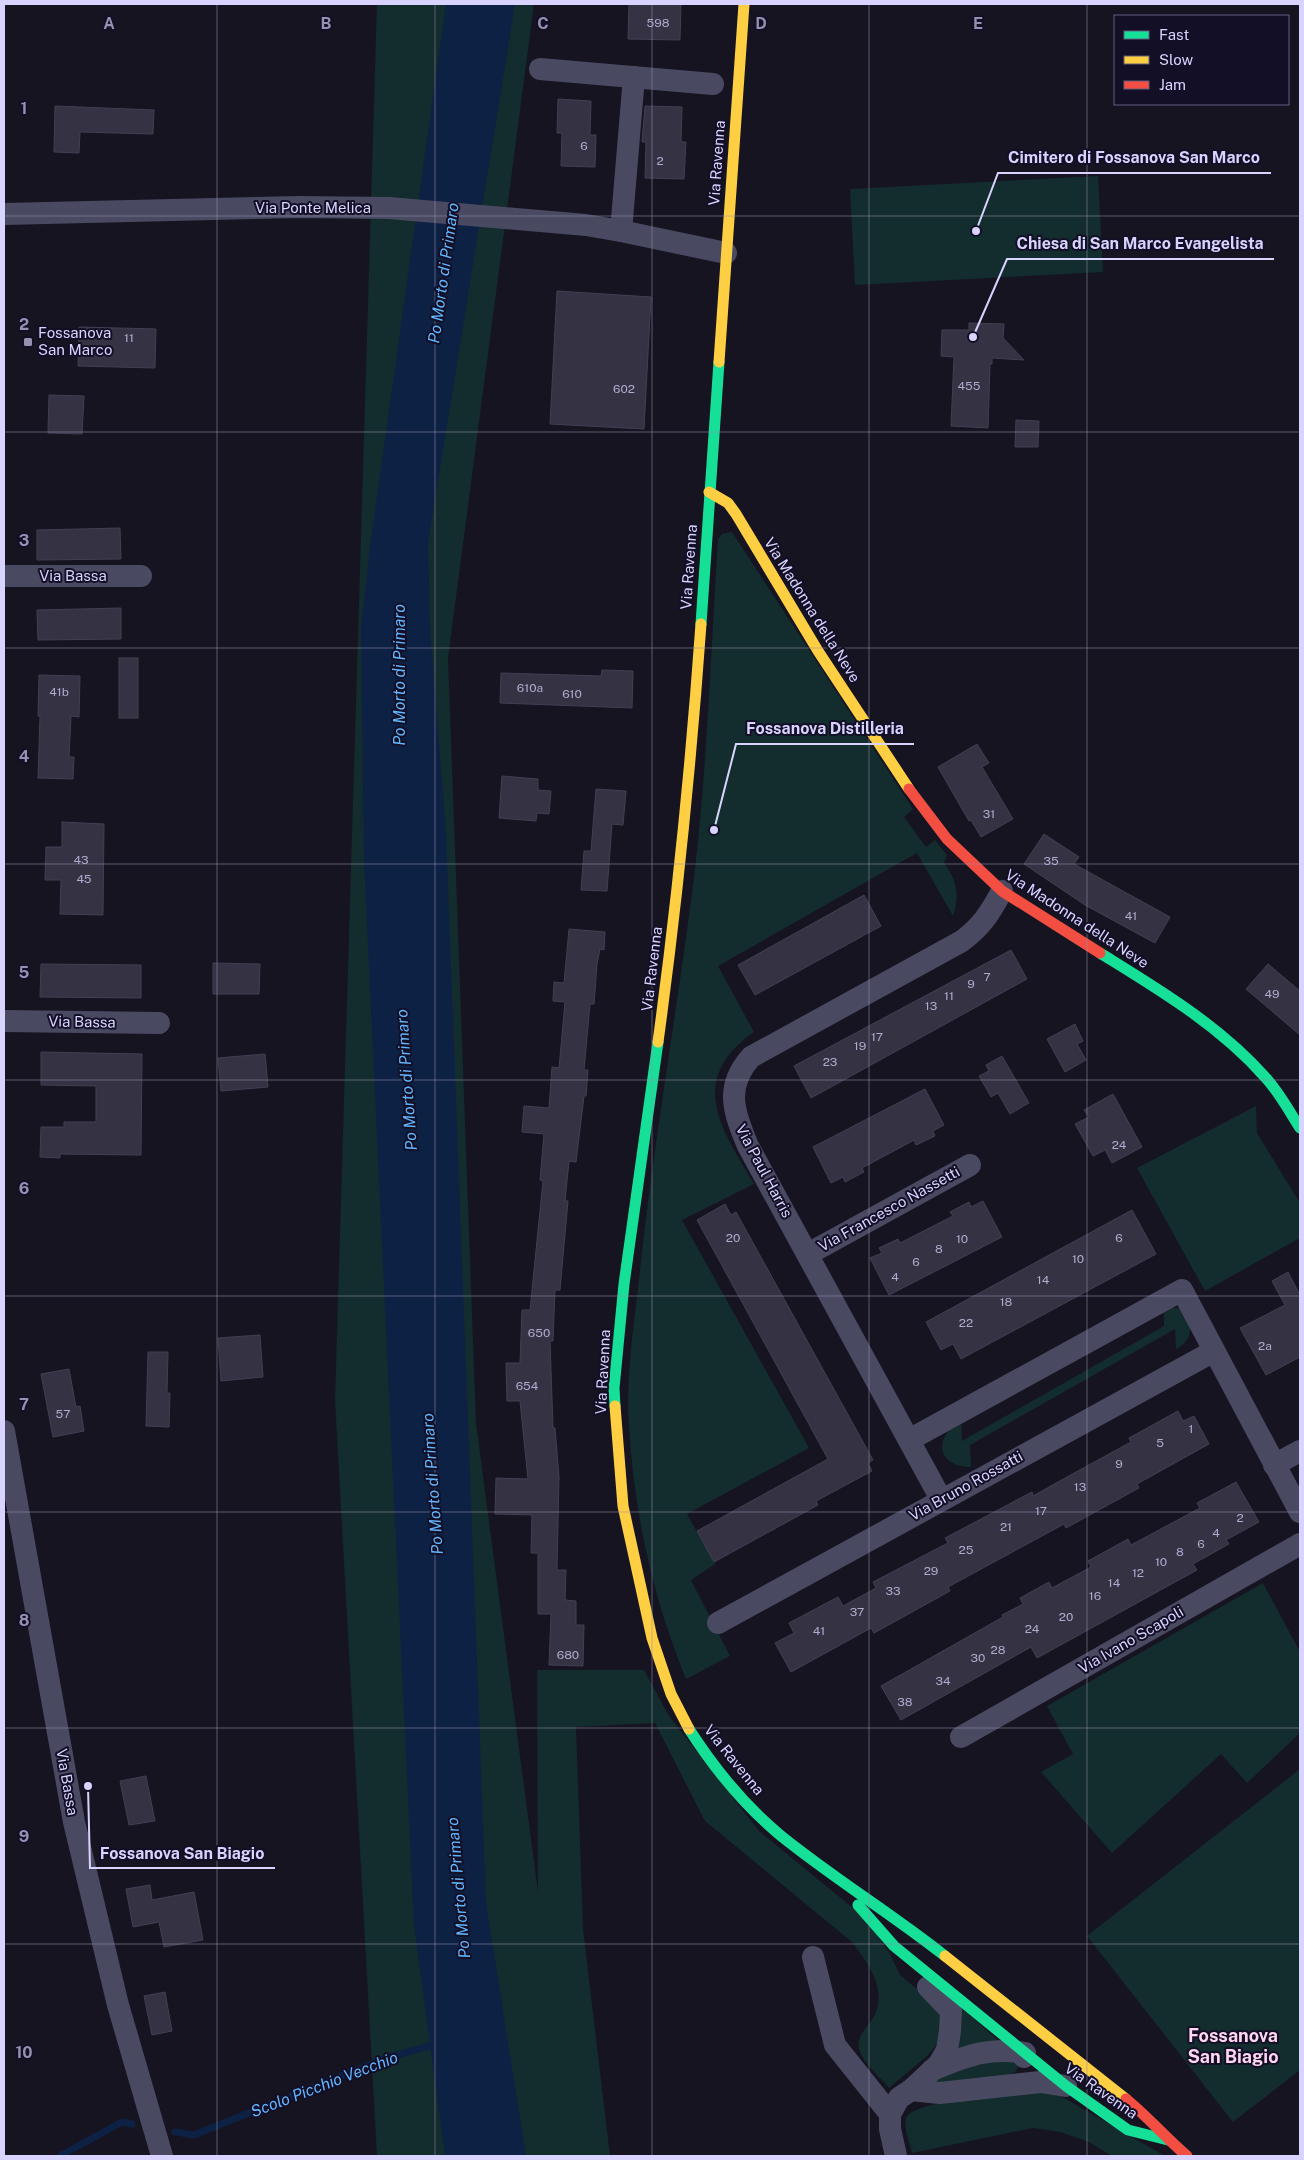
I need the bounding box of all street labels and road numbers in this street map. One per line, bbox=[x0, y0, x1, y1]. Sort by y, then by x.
street label: Via Ravenna bbox=[705, 120, 728, 206]
street label: Via Ponte Melica bbox=[255, 199, 371, 216]
street label: Via Ravenna bbox=[677, 524, 700, 610]
street label: Via Madonna della Neve bbox=[761, 534, 864, 685]
street label: Via Bassa bbox=[39, 567, 107, 584]
street label: Via Madonna della Neve bbox=[1002, 866, 1152, 971]
street label: Via Ravenna bbox=[638, 926, 665, 1012]
street label: Via Bassa bbox=[48, 1012, 116, 1031]
street label: Via Paul Harris bbox=[733, 1121, 796, 1220]
street label: Via Francesco Nassetti bbox=[815, 1163, 962, 1255]
street label: Via Ravenna bbox=[592, 1329, 613, 1415]
street label: Via Bruno Rossatti bbox=[906, 1447, 1026, 1524]
street label: Via Ivano Scapoli bbox=[1075, 1603, 1186, 1677]
street label: Via Ravenna bbox=[701, 1721, 768, 1798]
street label: Via Bassa bbox=[53, 1747, 82, 1817]
street label: Via Ravenna bbox=[1061, 2059, 1141, 2122]

